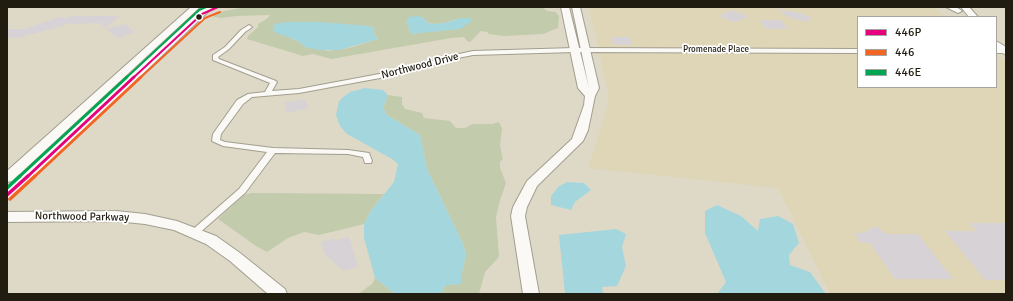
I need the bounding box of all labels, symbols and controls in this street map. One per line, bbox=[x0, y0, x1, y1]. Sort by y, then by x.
unlabelled marker bbox=[194, 12, 204, 22]
legend bbox=[857, 16, 997, 88]
text: 446P bbox=[895, 25, 921, 40]
street label: Promenade Place bbox=[683, 45, 749, 55]
text: 446 bbox=[895, 45, 914, 60]
street label: Northwood Drive bbox=[380, 50, 460, 82]
text: 446E bbox=[895, 65, 921, 80]
street label: Northwood Parkway bbox=[35, 210, 129, 224]

